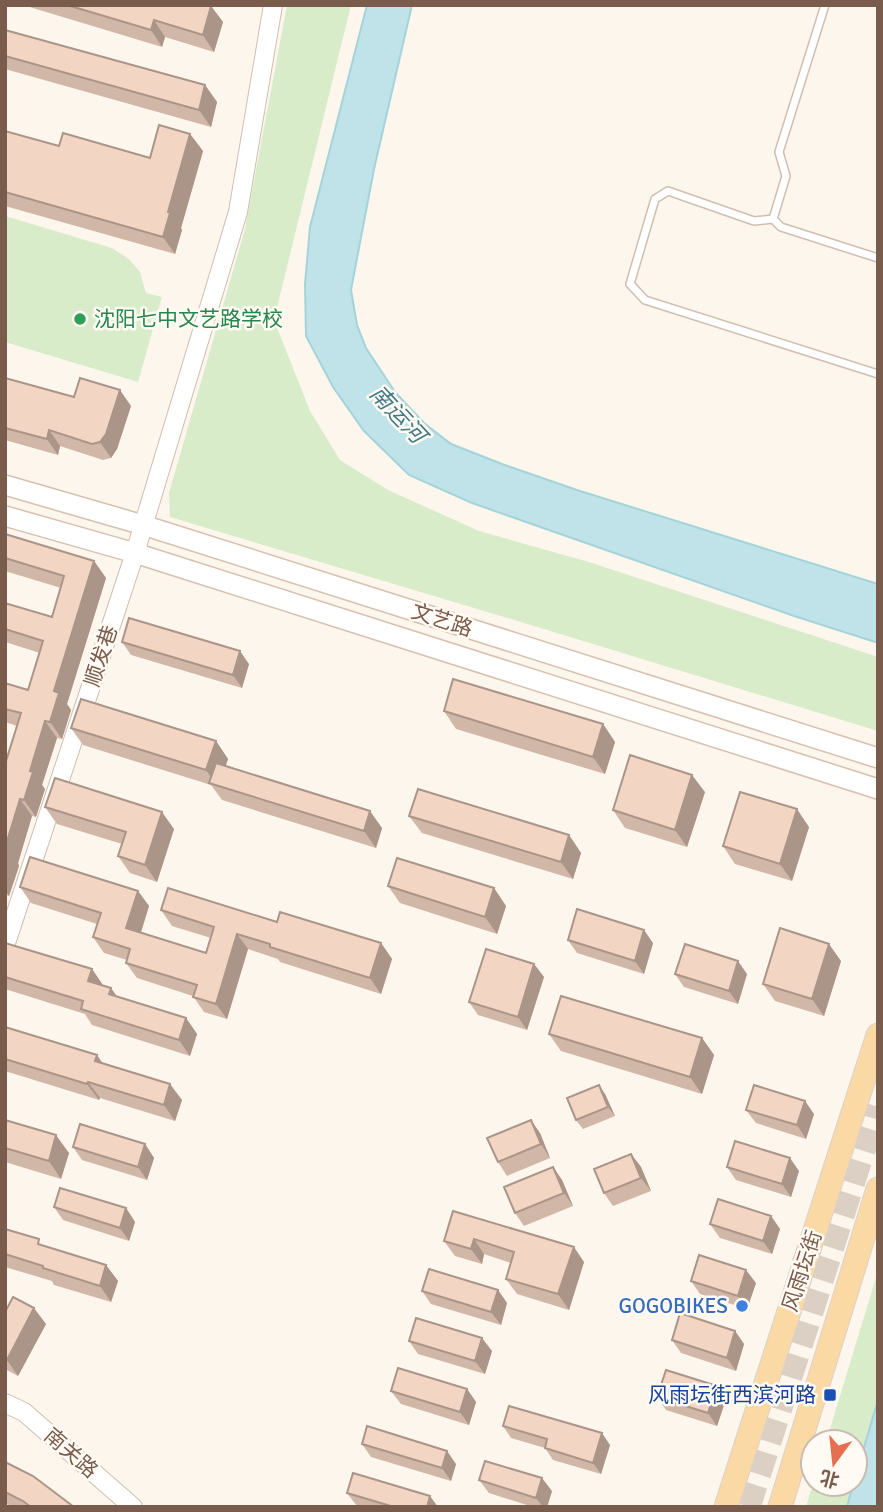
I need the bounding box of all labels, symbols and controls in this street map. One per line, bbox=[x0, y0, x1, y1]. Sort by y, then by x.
place label: 沈阳七中文艺路学校 bbox=[94, 306, 283, 332]
marker: 沈阳七中文艺路学校 bbox=[72, 311, 88, 327]
water label: 南运河 bbox=[364, 379, 434, 452]
street label: 文艺路 bbox=[408, 598, 476, 642]
street label: 顺发巷 bbox=[79, 622, 123, 690]
street label: 风雨坛街 bbox=[777, 1227, 827, 1315]
place label: GOGOBIKES bbox=[618, 1293, 728, 1319]
marker: GOGOBIKES bbox=[734, 1298, 750, 1314]
place label: 风雨坛街西滨河路 bbox=[648, 1382, 816, 1408]
marker: 风雨坛街西滨河路 bbox=[822, 1387, 838, 1403]
street label: 南关路 bbox=[39, 1423, 103, 1483]
north arrow bbox=[799, 1428, 869, 1498]
text: 北 bbox=[818, 1464, 842, 1493]

